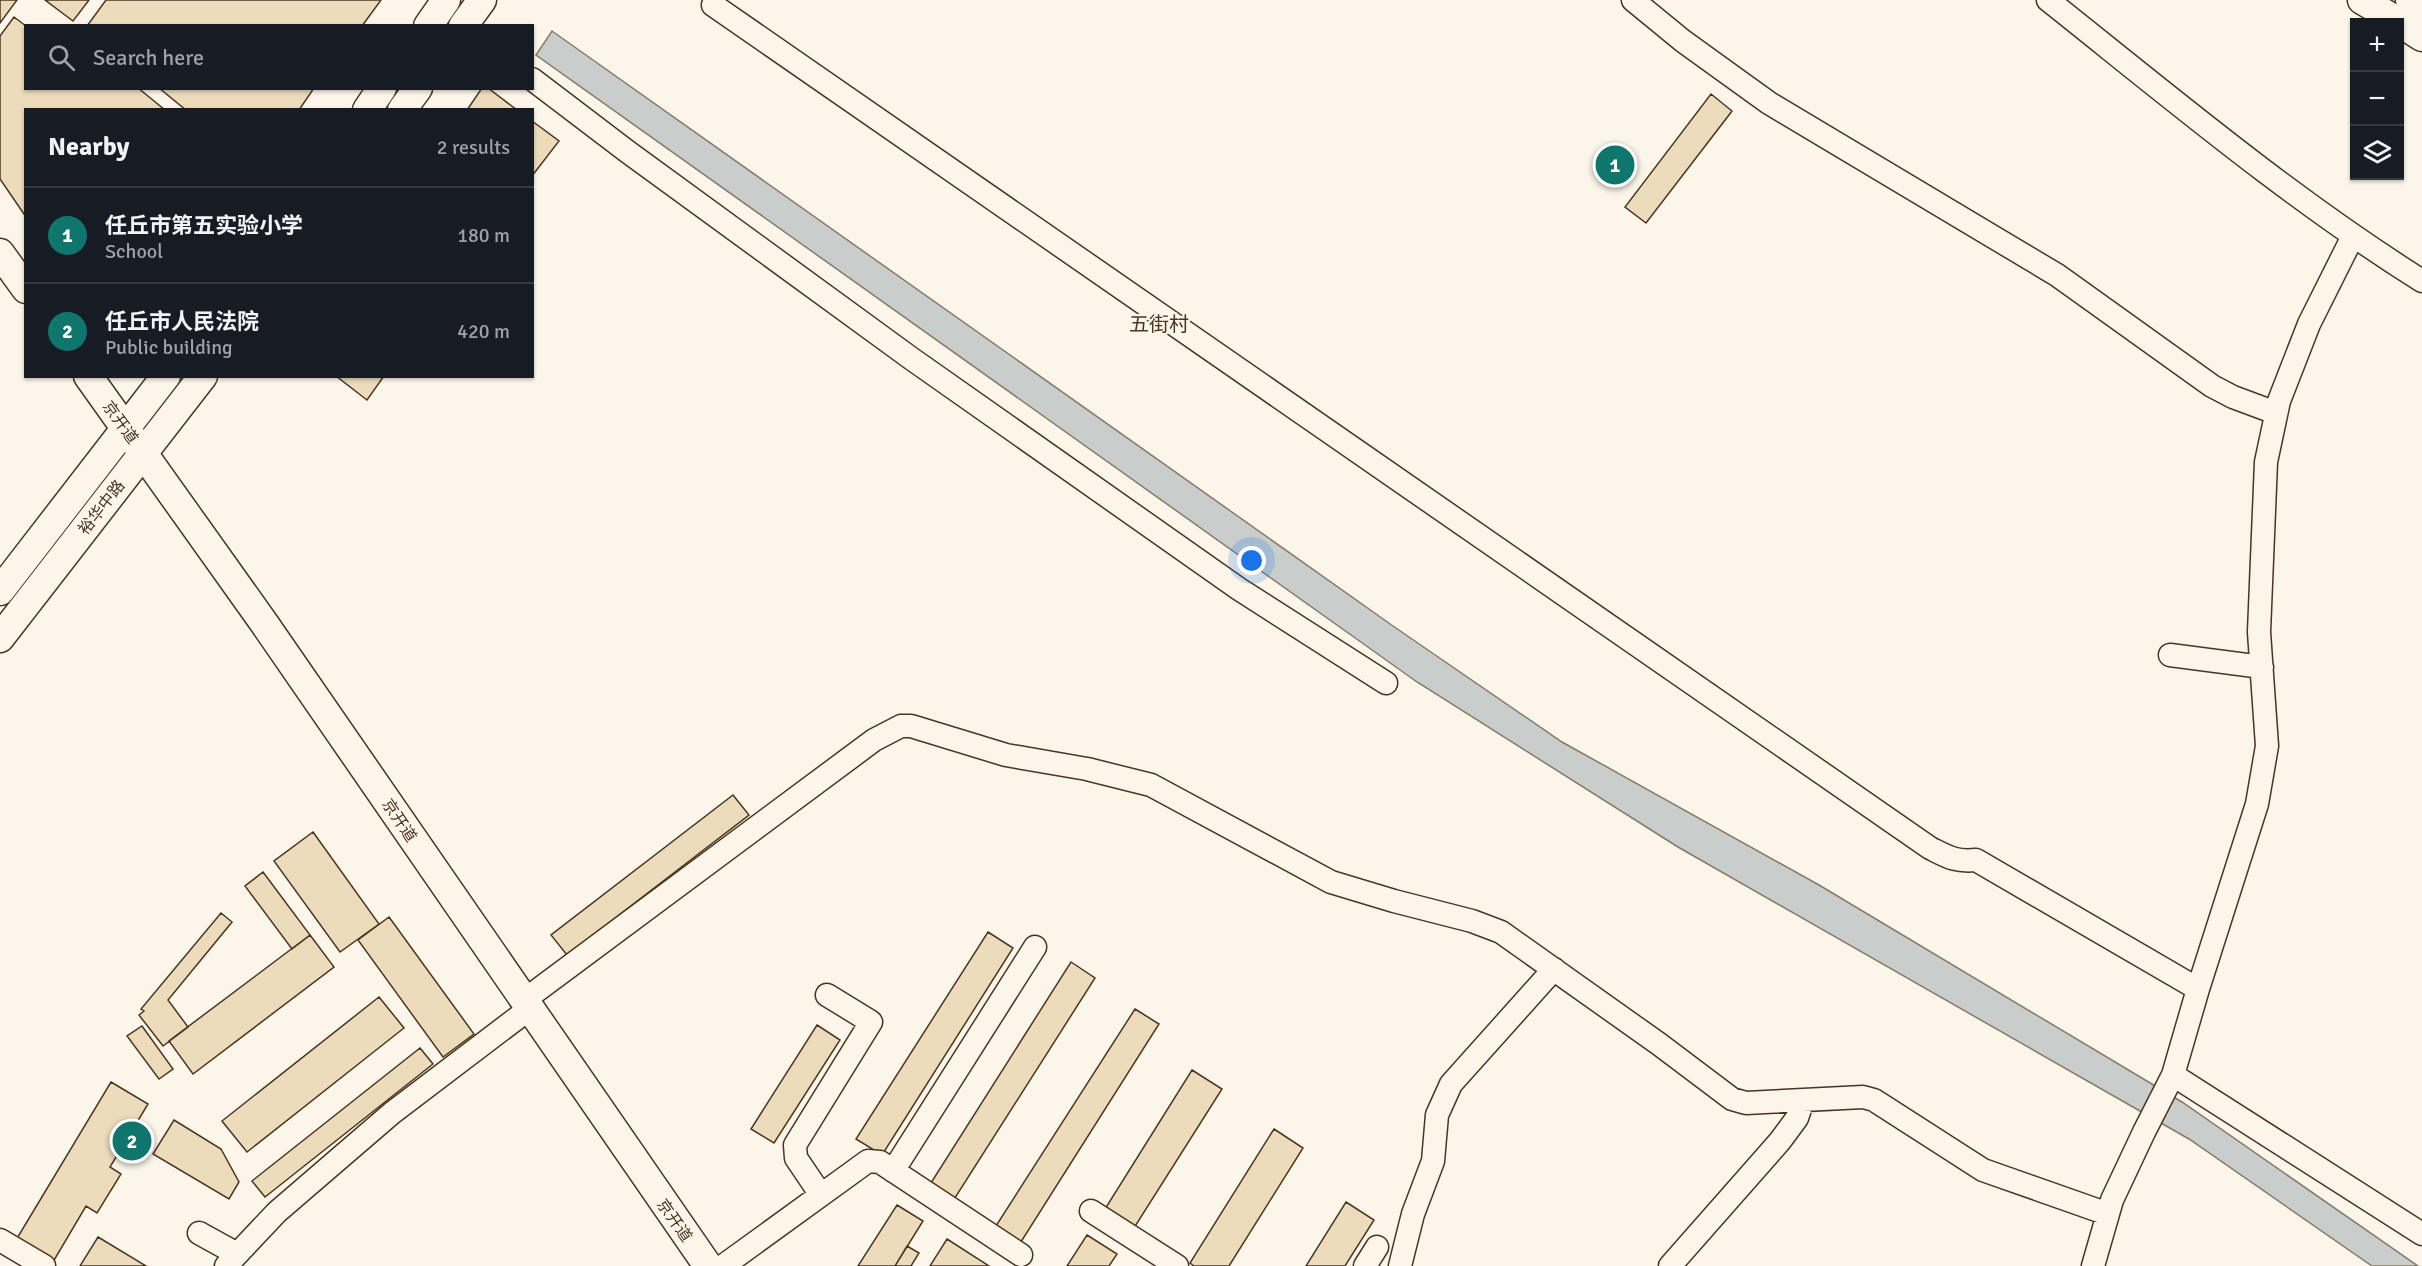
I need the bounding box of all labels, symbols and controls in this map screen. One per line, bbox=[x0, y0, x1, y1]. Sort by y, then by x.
map controls bbox=[2350, 18, 2404, 180]
button: + bbox=[2350, 18, 2404, 72]
search box bbox=[24, 24, 534, 90]
icon: search bbox=[45, 41, 78, 74]
text: Search here bbox=[93, 44, 204, 71]
button: − bbox=[2350, 72, 2404, 126]
button: layers bbox=[2350, 126, 2404, 180]
text: Nearby bbox=[48, 131, 129, 163]
text: 2 results bbox=[437, 135, 510, 160]
pin: 1 bbox=[1596, 142, 1634, 188]
text: 任丘市第五实验小学 bbox=[105, 212, 303, 239]
text: 1 bbox=[62, 223, 73, 248]
text: 180 m bbox=[457, 223, 510, 248]
text: School bbox=[105, 239, 163, 264]
text: 任丘市人民法院 bbox=[105, 308, 259, 335]
district label: 五街村 bbox=[1129, 312, 1189, 337]
text: 2 bbox=[62, 319, 73, 344]
text: 420 m bbox=[457, 319, 510, 344]
text: Public building bbox=[105, 335, 233, 360]
street label: 京开道 bbox=[98, 397, 142, 448]
street label: 裕华中路 bbox=[74, 476, 129, 539]
your location bbox=[1237, 546, 1266, 575]
street label: 京开道 bbox=[377, 795, 421, 846]
pin: 2 bbox=[112, 1118, 152, 1164]
street label: 京开道 bbox=[652, 1195, 696, 1246]

